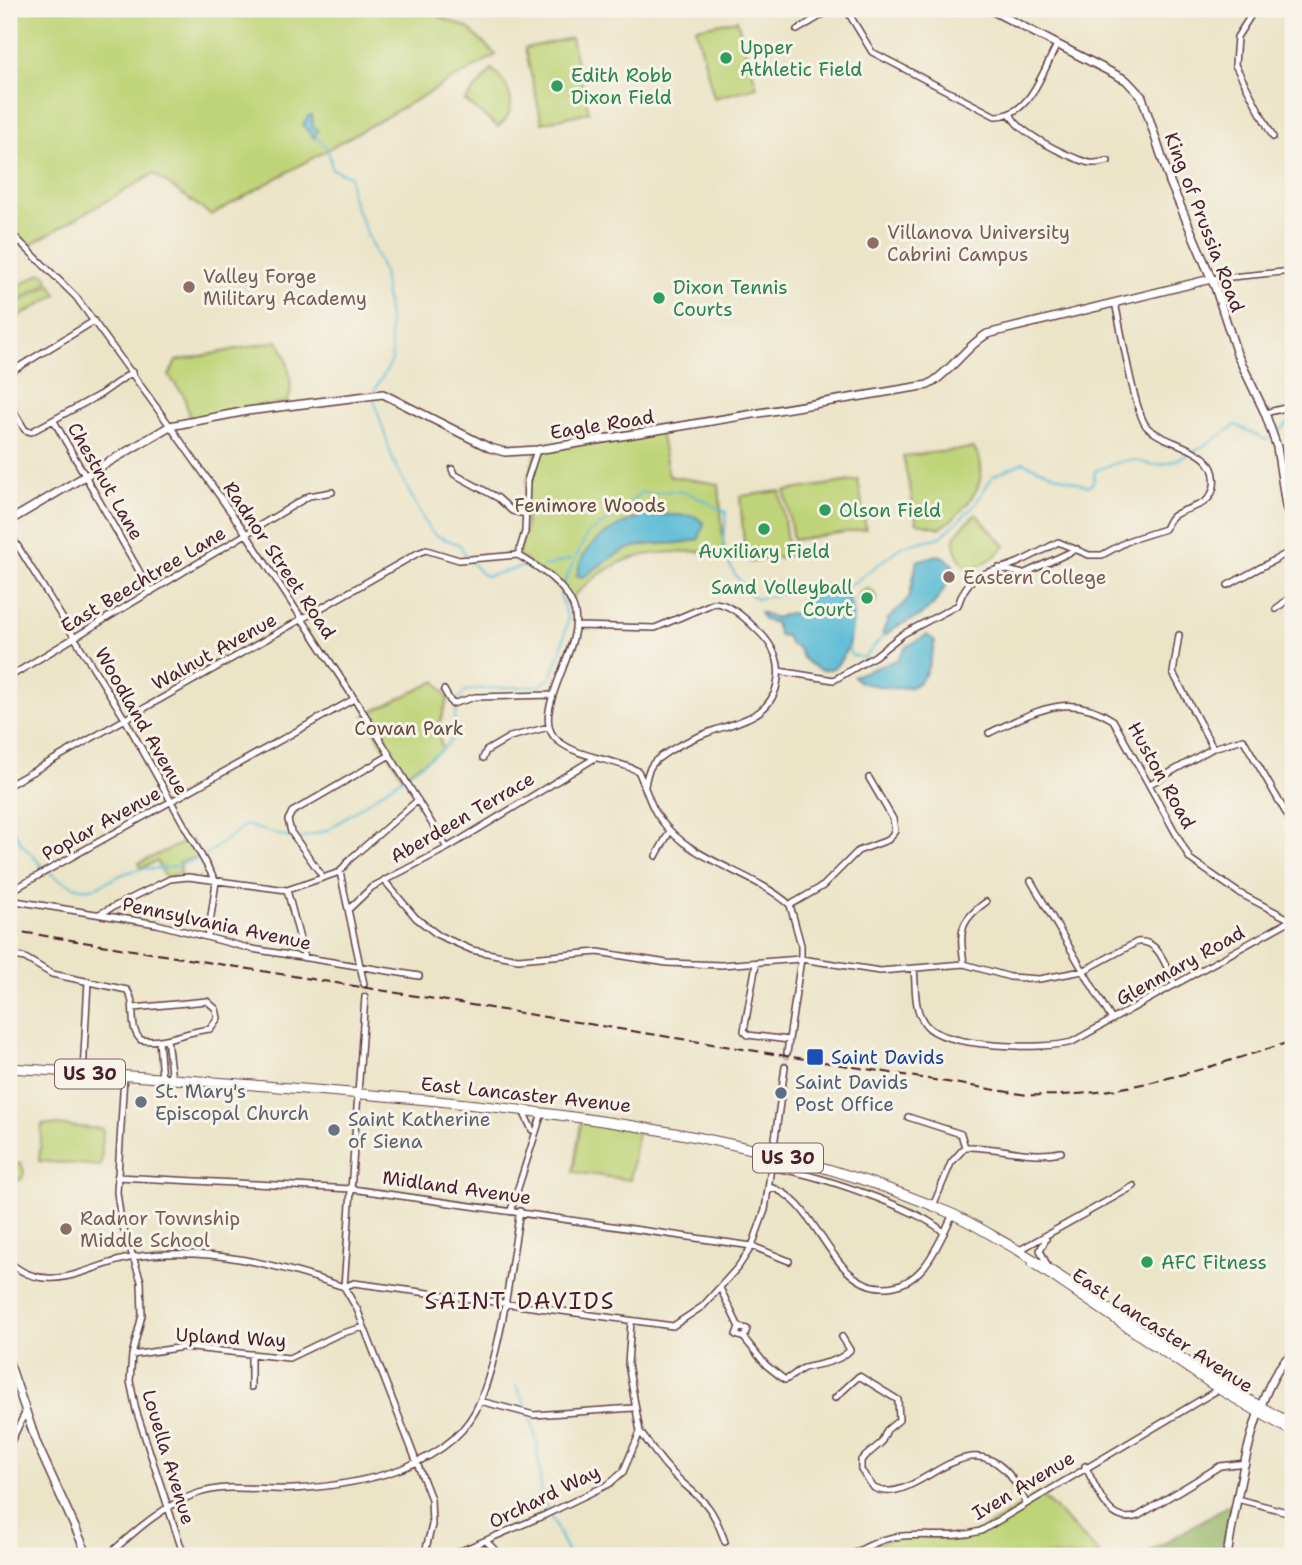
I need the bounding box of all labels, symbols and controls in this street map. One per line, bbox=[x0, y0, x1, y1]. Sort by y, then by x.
place label: Upper Athletic Field bbox=[740, 35, 862, 82]
marker: Upper Athletic Field bbox=[718, 50, 734, 66]
place label: Edith Robb Dixon Field bbox=[571, 63, 672, 110]
marker: Edith Robb Dixon Field bbox=[549, 78, 565, 94]
street label: King of Prussia Road bbox=[1159, 129, 1250, 316]
place label: Villanova University Cabrini Campus bbox=[887, 220, 1070, 267]
marker: Villanova University Cabrini Campus bbox=[865, 235, 881, 251]
place label: Valley Forge Military Academy bbox=[203, 264, 367, 311]
place label: Dixon Tennis Courts bbox=[673, 275, 788, 322]
marker: Valley Forge Military Academy bbox=[181, 279, 197, 295]
marker: Dixon Tennis Courts bbox=[651, 290, 667, 306]
street label: Eagle Road bbox=[548, 404, 656, 445]
street label: Chestnut Lane bbox=[62, 418, 149, 545]
street label: Radnor Street Road bbox=[218, 477, 342, 644]
park label: Fenimore Woods bbox=[514, 493, 666, 518]
place label: Olson Field bbox=[839, 498, 941, 523]
marker: Olson Field bbox=[817, 502, 833, 518]
street label: East Beechtree Lane bbox=[56, 520, 230, 639]
marker: Auxiliary Field bbox=[756, 521, 772, 537]
place label: Auxiliary Field bbox=[698, 539, 830, 564]
place label: Eastern College bbox=[963, 565, 1107, 590]
marker: Eastern College bbox=[941, 569, 957, 585]
place label: Sand Volleyball Court bbox=[711, 575, 853, 622]
marker: Sand Volleyball Court bbox=[859, 590, 875, 606]
street label: Walnut Avenue bbox=[147, 607, 281, 696]
street label: Woodland Avenue bbox=[89, 643, 194, 800]
park label: Cowan Park bbox=[354, 716, 464, 741]
street label: Huston Road bbox=[1122, 717, 1201, 833]
street label: Aberdeen Terrace bbox=[386, 766, 539, 869]
street label: Poplar Avenue bbox=[37, 780, 165, 866]
street label: Pennsylvania Avenue bbox=[120, 891, 314, 956]
street label: Glenmary Road bbox=[1111, 920, 1249, 1011]
place label: Saint Davids bbox=[831, 1045, 944, 1070]
marker: Saint Davids bbox=[805, 1047, 825, 1067]
road number: US 30 bbox=[55, 1059, 125, 1088]
place label: Saint Davids Post Office bbox=[795, 1070, 908, 1117]
street label: East Lancaster Avenue bbox=[420, 1071, 632, 1118]
place label: St. Mary's Episcopal Church bbox=[155, 1079, 309, 1126]
marker: Saint Davids Post Office bbox=[773, 1085, 789, 1101]
marker: St. Mary's Episcopal Church bbox=[133, 1094, 149, 1110]
place label: Saint Katherine of Siena bbox=[348, 1107, 491, 1154]
marker: Saint Katherine of Siena bbox=[326, 1122, 342, 1138]
road number: US 30 bbox=[753, 1143, 823, 1172]
street label: Midland Avenue bbox=[381, 1165, 533, 1210]
place label: Radnor Township Middle School bbox=[80, 1206, 240, 1253]
marker: Radnor Township Middle School bbox=[58, 1221, 74, 1237]
place label: AFC Fitness bbox=[1161, 1250, 1267, 1275]
marker: AFC Fitness bbox=[1139, 1254, 1155, 1270]
street label: East Lancaster Avenue bbox=[1067, 1262, 1258, 1398]
district label: SAINT DAVIDS bbox=[425, 1286, 615, 1316]
street label: Upland Way bbox=[175, 1322, 287, 1353]
street label: Louella Avenue bbox=[136, 1387, 201, 1527]
street label: Iven Avenue bbox=[968, 1445, 1079, 1526]
street label: Orchard Way bbox=[485, 1459, 604, 1534]

